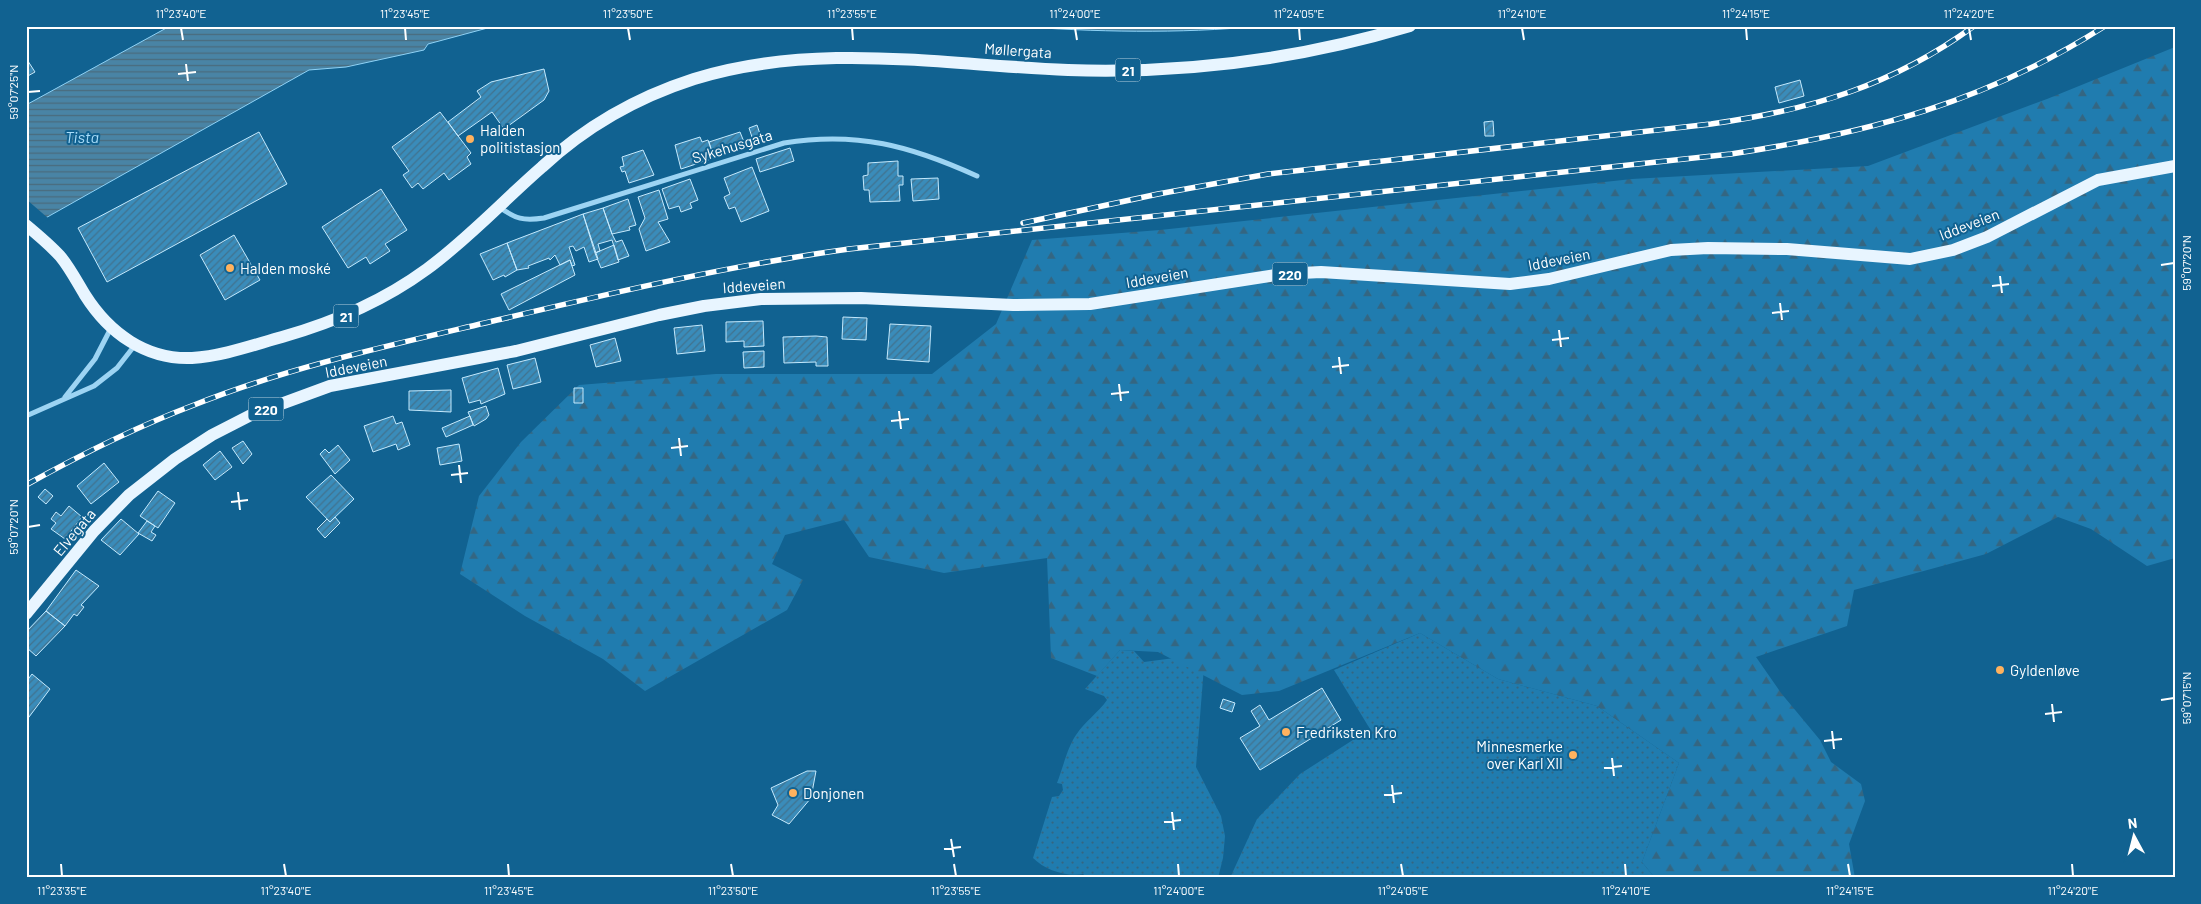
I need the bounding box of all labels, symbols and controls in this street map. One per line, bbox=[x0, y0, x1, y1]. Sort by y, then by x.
text: 11°23'40"E bbox=[156, 6, 206, 20]
text: 11°23'45"E bbox=[380, 6, 430, 20]
text: 11°23'50"E bbox=[603, 6, 653, 20]
text: 11°23'55"E bbox=[827, 6, 877, 20]
text: 11°24'00"E bbox=[1049, 6, 1101, 20]
text: 11°24'05"E bbox=[1274, 6, 1324, 20]
text: 11°24'10"E bbox=[1498, 6, 1546, 20]
text: 11°24'15"E bbox=[1722, 6, 1770, 20]
text: 11°24'20"E bbox=[1943, 6, 1995, 20]
street label: Møllergata bbox=[984, 39, 1052, 61]
road number: 21 bbox=[1116, 58, 1140, 82]
text: 59°07'25"N bbox=[6, 65, 20, 119]
place label: Halden politistasjon bbox=[480, 121, 560, 156]
street label: Sykehusgata bbox=[690, 125, 774, 167]
water label: Tista bbox=[65, 127, 99, 146]
marker: Halden politistasjon bbox=[464, 133, 476, 145]
street label: Iddeveien bbox=[1936, 204, 2002, 244]
text: 59°07'20"N bbox=[2179, 235, 2193, 291]
street label: Iddeveien bbox=[1526, 244, 1592, 274]
place label: Halden moské bbox=[240, 259, 331, 277]
marker: Halden moské bbox=[224, 262, 236, 274]
road number: 220 bbox=[1272, 262, 1308, 286]
street label: Iddeveien bbox=[1124, 263, 1190, 291]
street label: Iddeveien bbox=[722, 274, 786, 296]
road number: 21 bbox=[334, 304, 358, 328]
street label: Iddeveien bbox=[323, 351, 389, 381]
road number: 220 bbox=[248, 398, 284, 420]
text: 59°07'20"N bbox=[6, 499, 20, 555]
street label: Elvegata bbox=[49, 505, 99, 559]
place label: Gyldenløve bbox=[2010, 661, 2080, 679]
marker: Gyldenløve bbox=[1994, 664, 2006, 676]
text: 59°07'15"N bbox=[2179, 672, 2193, 724]
place label: Fredriksten Kro bbox=[1296, 723, 1397, 741]
marker: Fredriksten Kro bbox=[1280, 726, 1292, 738]
place label: Minnesmerke over Karl XII bbox=[1476, 737, 1563, 772]
marker: Minnesmerke over Karl XII bbox=[1567, 749, 1579, 761]
place label: Donjonen bbox=[803, 784, 864, 802]
marker: Donjonen bbox=[787, 787, 799, 799]
north arrow bbox=[2108, 812, 2158, 862]
text: N bbox=[2127, 814, 2138, 832]
text: 11°23'35"E bbox=[37, 883, 87, 897]
text: 11°23'40"E bbox=[261, 883, 311, 897]
text: 11°23'45"E bbox=[484, 883, 534, 897]
text: 11°23'50"E bbox=[708, 883, 758, 897]
text: 11°23'55"E bbox=[931, 883, 981, 897]
text: 11°24'00"E bbox=[1153, 883, 1205, 897]
text: 11°24'05"E bbox=[1378, 883, 1428, 897]
text: 11°24'10"E bbox=[1602, 883, 1650, 897]
text: 11°24'15"E bbox=[1826, 883, 1874, 897]
text: 11°24'20"E bbox=[2047, 883, 2099, 897]

